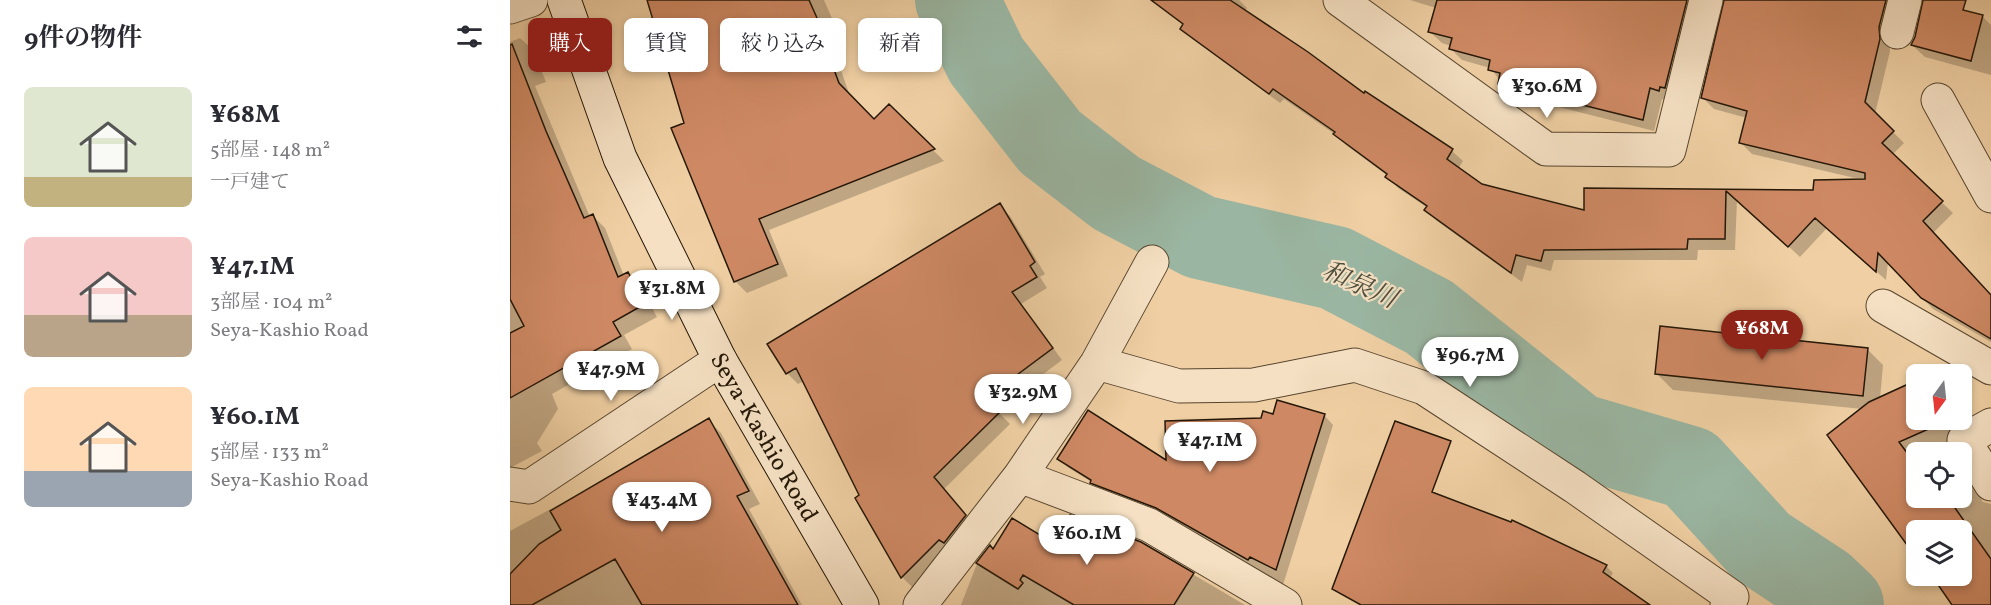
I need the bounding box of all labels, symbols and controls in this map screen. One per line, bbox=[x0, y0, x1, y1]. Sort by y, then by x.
chip: 購入 bbox=[528, 18, 612, 72]
chip: 賃貸 bbox=[624, 18, 708, 72]
chip: 絞り込み bbox=[720, 18, 846, 72]
chip: 新着 bbox=[858, 18, 942, 72]
icon: filters bbox=[453, 20, 486, 53]
text: 9件の物件 bbox=[24, 21, 142, 57]
pin: ¥30.6M bbox=[1498, 68, 1596, 119]
text: ¥30.6M bbox=[1512, 73, 1582, 101]
text: ¥68M bbox=[210, 97, 280, 133]
icon: home bbox=[72, 111, 144, 183]
text: 5部屋 · 148 m² bbox=[210, 137, 330, 165]
text: 一戸建て bbox=[210, 169, 290, 197]
text: ¥47.1M bbox=[210, 249, 295, 285]
water label: 和泉川 bbox=[1316, 254, 1405, 319]
icon: home bbox=[72, 261, 144, 333]
pin: ¥31.8M bbox=[623, 270, 721, 321]
text: ¥31.8M bbox=[639, 275, 705, 303]
text: 3部屋 · 104 m² bbox=[210, 289, 333, 317]
pin: ¥68M bbox=[1726, 310, 1798, 361]
text: ¥68M bbox=[1735, 315, 1789, 343]
text: Seya-Kashio Road bbox=[210, 317, 369, 345]
pin: ¥96.7M bbox=[1421, 337, 1519, 388]
text: ¥96.7M bbox=[1436, 342, 1505, 370]
street label: Seya-Kashio Road bbox=[700, 347, 825, 529]
pin: ¥47.9M bbox=[562, 351, 660, 402]
text: ¥47.9M bbox=[577, 356, 645, 384]
north arrow bbox=[1906, 364, 1972, 430]
map controls bbox=[1906, 364, 1972, 586]
pin: ¥32.9M bbox=[974, 374, 1072, 425]
text: ¥32.9M bbox=[988, 379, 1058, 407]
text: ¥60.1M bbox=[210, 399, 300, 435]
icon: home bbox=[72, 411, 144, 483]
pin: ¥47.1M bbox=[1161, 422, 1259, 473]
text: ¥47.1M bbox=[1177, 427, 1243, 455]
text: 5部屋 · 133 m² bbox=[210, 439, 329, 467]
button: locate bbox=[1906, 442, 1972, 508]
text: Seya-Kashio Road bbox=[210, 467, 369, 495]
pin: ¥43.4M bbox=[613, 482, 711, 533]
text: ¥43.4M bbox=[626, 487, 698, 515]
pin: ¥60.1M bbox=[1038, 515, 1136, 566]
text: ¥60.1M bbox=[1053, 520, 1121, 548]
button: layers bbox=[1906, 520, 1972, 586]

